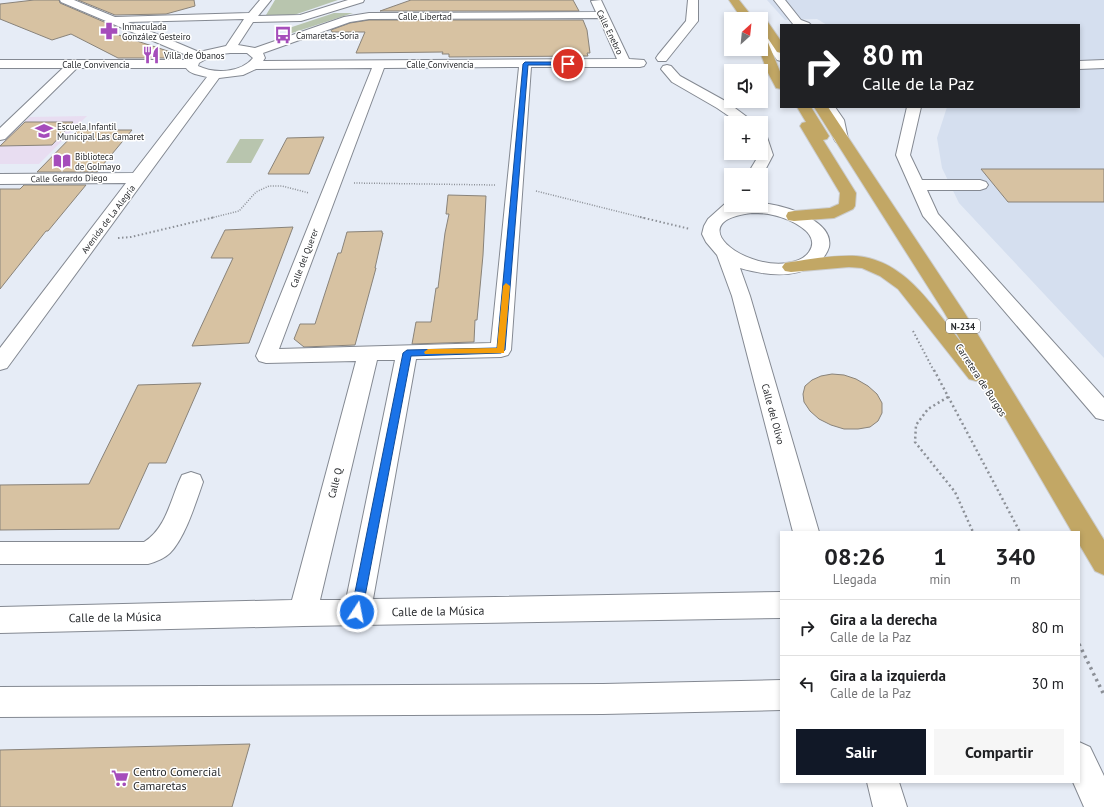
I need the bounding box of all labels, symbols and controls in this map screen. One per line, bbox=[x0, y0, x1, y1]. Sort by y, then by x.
street label: Calle Enebro bbox=[594, 8, 626, 56]
street label: Calle Libertad bbox=[398, 11, 452, 22]
north arrow bbox=[724, 12, 768, 56]
map controls bbox=[724, 12, 768, 212]
pharmacy icon: Inmaculada González Gesteiro bbox=[99, 21, 119, 41]
place label: Inmaculada González Gesteiro bbox=[122, 21, 191, 42]
bus stop icon: Camaretas-Soria bbox=[273, 25, 293, 45]
place label: Camaretas-Soria bbox=[296, 30, 359, 41]
text: 80 m bbox=[862, 36, 923, 73]
icon: right bbox=[796, 40, 848, 92]
restaurant icon: Villa de Óbanos bbox=[141, 45, 161, 65]
pin bbox=[551, 47, 585, 81]
place label: Villa de Óbanos bbox=[163, 50, 225, 61]
icon: arrive bbox=[557, 53, 579, 75]
street label: Calle Convivencia bbox=[62, 59, 130, 70]
street label: Calle Convivencia bbox=[406, 59, 474, 70]
button: sound bbox=[724, 64, 768, 108]
text: Calle de la Paz bbox=[862, 72, 974, 95]
button: + bbox=[724, 116, 768, 160]
school or university icon: Escuela Infantil Municipal Las Camaret bbox=[34, 121, 54, 141]
place label: Escuela Infantil Municipal Las Camaret bbox=[57, 121, 144, 142]
library icon: Biblioteca de Golmayo bbox=[52, 151, 72, 171]
place label: Biblioteca de Golmayo bbox=[75, 151, 121, 172]
button: − bbox=[724, 168, 768, 212]
street label: Calle Gerardo Diego bbox=[30, 172, 108, 184]
street label: Avenida de La Alegría bbox=[79, 183, 137, 255]
street label: Calle del Querer bbox=[288, 227, 320, 289]
road number: N-234 bbox=[946, 319, 980, 333]
street label: Carretera de Burgos bbox=[953, 341, 1009, 419]
street label: Calle del Olivo bbox=[759, 382, 787, 446]
street label: Calle Q bbox=[325, 465, 345, 500]
text: 08:26 bbox=[824, 541, 885, 572]
text: 1 bbox=[933, 541, 947, 572]
text: 340 bbox=[995, 541, 1036, 572]
text: Llegada bbox=[833, 571, 877, 588]
text: min bbox=[929, 571, 951, 588]
text: m bbox=[1010, 571, 1021, 588]
position arrow bbox=[336, 591, 378, 633]
street label: Calle de la Música bbox=[391, 603, 485, 619]
street label: Calle de la Música bbox=[68, 609, 162, 625]
text: Gira a la derecha bbox=[830, 610, 937, 629]
icon: right bbox=[796, 617, 818, 639]
text: 80 m bbox=[1031, 618, 1064, 637]
text: Calle de la Paz bbox=[830, 629, 911, 646]
text: Gira a la izquierda bbox=[830, 666, 946, 685]
icon: left bbox=[796, 673, 818, 695]
text: 30 m bbox=[1031, 674, 1064, 693]
text: Calle de la Paz bbox=[830, 685, 911, 702]
button: Salir bbox=[796, 729, 926, 775]
button: Compartir bbox=[934, 729, 1064, 775]
place label: Centro Comercial Camaretas bbox=[133, 764, 221, 793]
supermarket icon: Centro Comercial Camaretas bbox=[110, 768, 130, 788]

